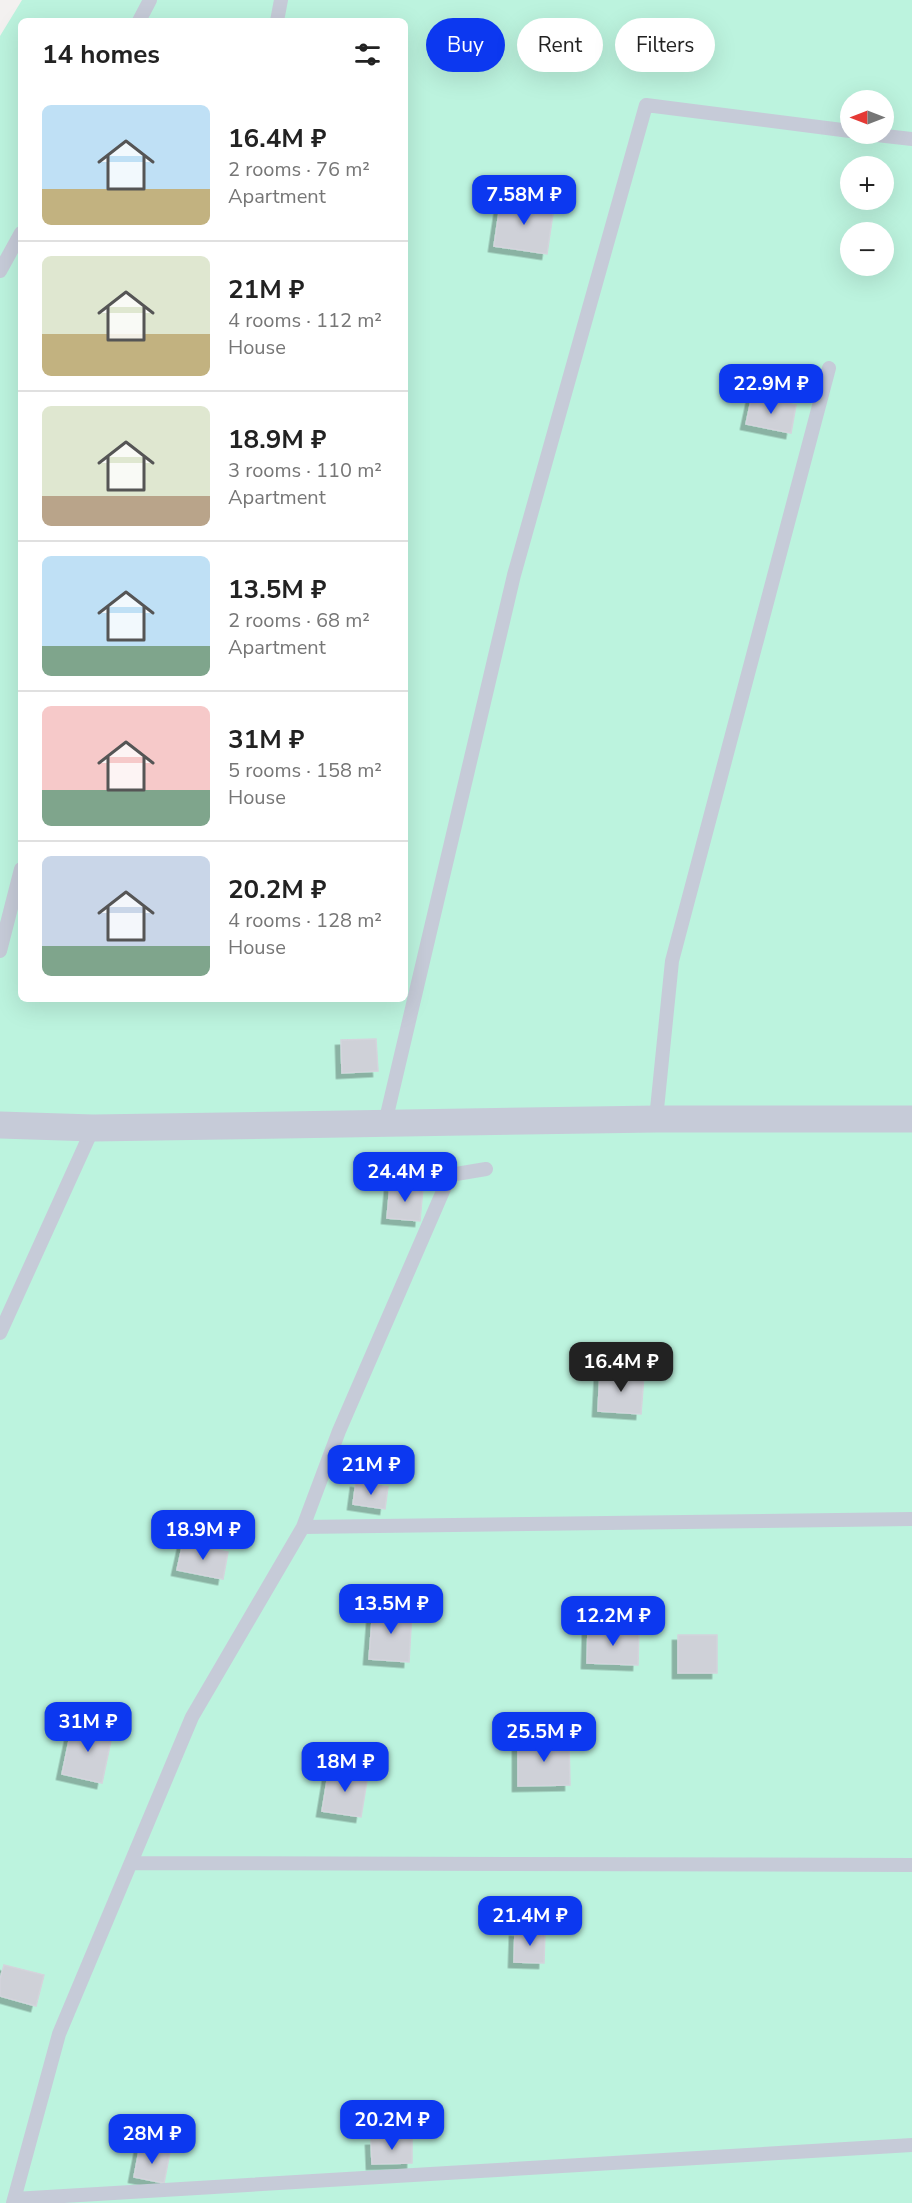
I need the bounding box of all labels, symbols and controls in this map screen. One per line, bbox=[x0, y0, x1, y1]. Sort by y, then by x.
chip: Buy bbox=[426, 18, 505, 72]
chip: Rent bbox=[517, 18, 603, 72]
chip: Filters bbox=[615, 18, 715, 72]
text: 14 homes bbox=[42, 37, 160, 72]
icon: filters bbox=[351, 38, 384, 71]
north arrow bbox=[840, 90, 894, 144]
map controls bbox=[840, 90, 894, 276]
text: 16.4M ₽ bbox=[228, 121, 326, 156]
icon: home bbox=[90, 129, 162, 201]
text: 2 rooms · 76 m² bbox=[228, 156, 370, 183]
button: + bbox=[840, 156, 894, 210]
pin: 7.58M ₽ bbox=[469, 175, 579, 226]
text: 7.58M ₽ bbox=[486, 181, 562, 208]
text: Apartment bbox=[228, 183, 326, 210]
button: − bbox=[840, 222, 894, 276]
text: 21M ₽ bbox=[228, 272, 304, 307]
icon: home bbox=[90, 280, 162, 352]
text: 4 rooms · 112 m² bbox=[228, 307, 382, 334]
text: House bbox=[228, 334, 286, 361]
pin: 22.9M ₽ bbox=[716, 364, 826, 415]
text: 22.9M ₽ bbox=[733, 370, 809, 397]
text: 18.9M ₽ bbox=[228, 422, 326, 457]
icon: home bbox=[90, 430, 162, 502]
text: 3 rooms · 110 m² bbox=[228, 457, 382, 484]
text: Apartment bbox=[228, 484, 326, 511]
text: 13.5M ₽ bbox=[228, 572, 326, 607]
icon: home bbox=[90, 580, 162, 652]
text: 2 rooms · 68 m² bbox=[228, 607, 370, 634]
text: Apartment bbox=[228, 634, 326, 661]
text: 31M ₽ bbox=[228, 722, 304, 757]
icon: home bbox=[90, 730, 162, 802]
text: 5 rooms · 158 m² bbox=[228, 757, 382, 784]
text: House bbox=[228, 784, 286, 811]
text: 20.2M ₽ bbox=[228, 872, 326, 907]
icon: home bbox=[90, 880, 162, 952]
text: 4 rooms · 128 m² bbox=[228, 907, 382, 934]
text: House bbox=[228, 934, 286, 961]
pin: 24.4M ₽ bbox=[350, 1152, 460, 1203]
text: 24.4M ₽ bbox=[367, 1158, 443, 1185]
pin: 16.4M ₽ bbox=[566, 1342, 676, 1393]
text: 16.4M ₽ bbox=[583, 1348, 659, 1375]
pin: 21M ₽ bbox=[329, 1445, 413, 1496]
text: 21M ₽ bbox=[342, 1451, 400, 1478]
pin: 18.9M ₽ bbox=[148, 1510, 258, 1561]
text: 18.9M ₽ bbox=[165, 1516, 241, 1543]
pin: 13.5M ₽ bbox=[336, 1584, 446, 1635]
text: 13.5M ₽ bbox=[353, 1590, 429, 1617]
pin: 12.2M ₽ bbox=[558, 1596, 668, 1647]
text: 12.2M ₽ bbox=[575, 1602, 651, 1629]
pin: 31M ₽ bbox=[46, 1702, 130, 1753]
text: 31M ₽ bbox=[59, 1708, 117, 1735]
pin: 25.5M ₽ bbox=[489, 1712, 599, 1763]
text: 25.5M ₽ bbox=[506, 1718, 582, 1745]
pin: 18M ₽ bbox=[303, 1742, 387, 1793]
text: 18M ₽ bbox=[316, 1748, 374, 1775]
pin: 21.4M ₽ bbox=[475, 1896, 585, 1947]
text: 21.4M ₽ bbox=[492, 1902, 568, 1929]
pin: 20.2M ₽ bbox=[337, 2100, 447, 2151]
text: 20.2M ₽ bbox=[354, 2106, 430, 2133]
pin: 28M ₽ bbox=[110, 2114, 194, 2165]
text: 28M ₽ bbox=[123, 2120, 181, 2147]

